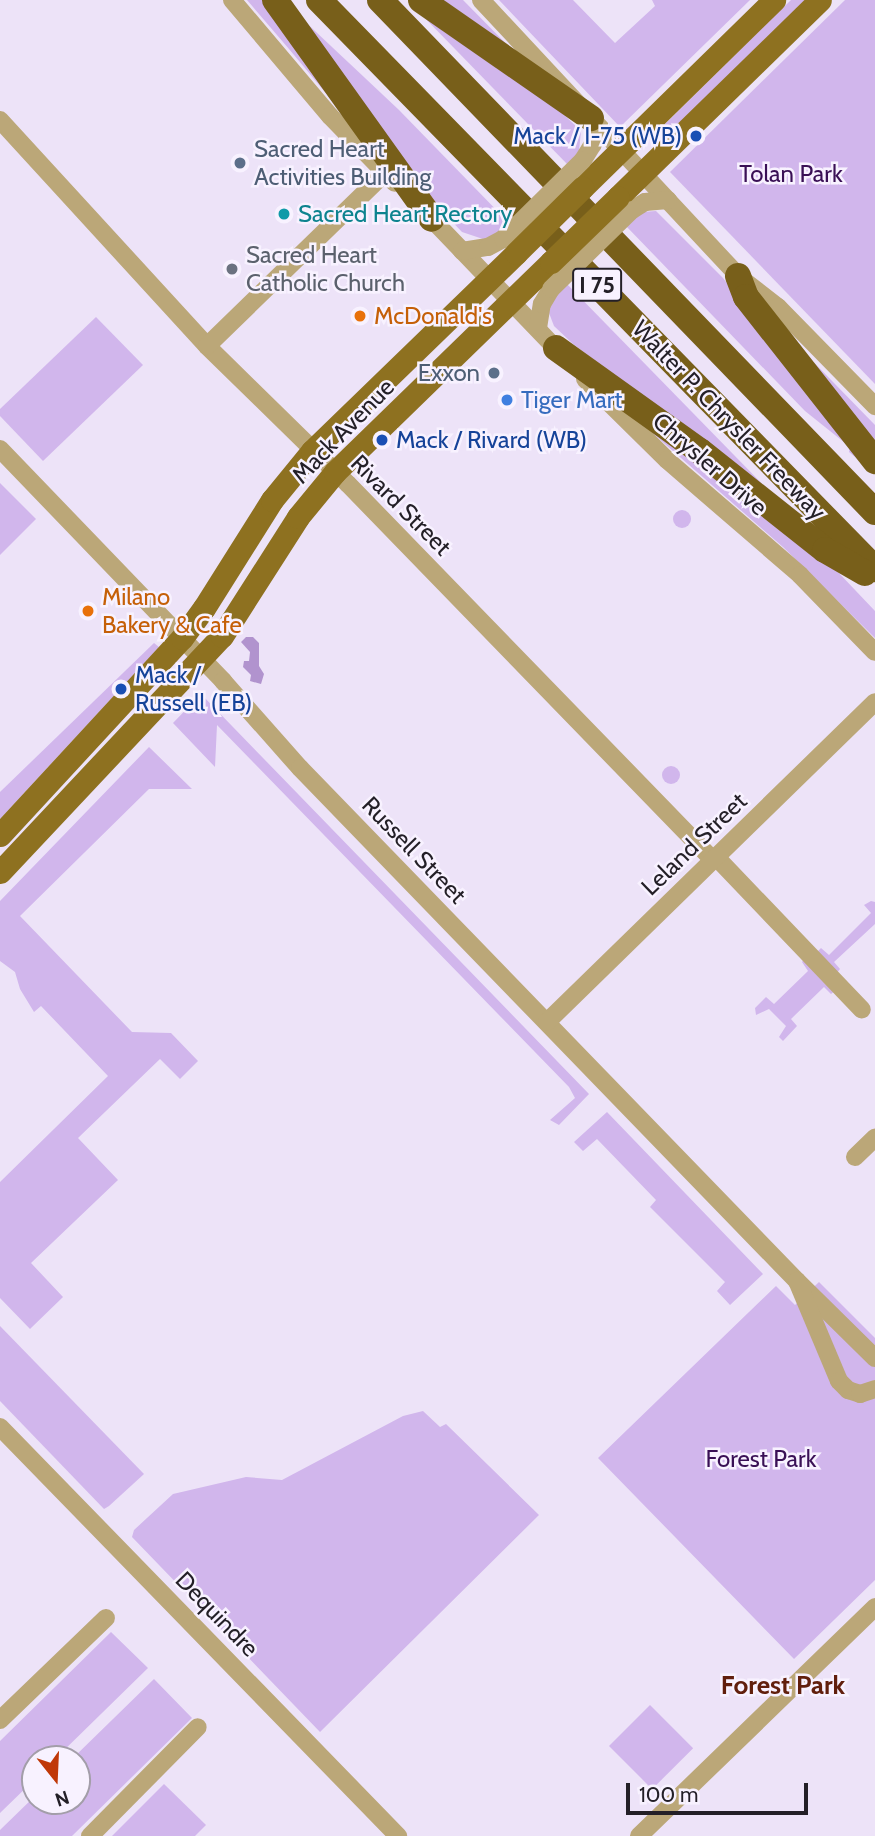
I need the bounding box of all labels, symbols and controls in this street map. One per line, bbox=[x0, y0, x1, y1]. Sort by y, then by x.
place label: Mack / I-75 (WB) bbox=[513, 122, 682, 150]
marker: Mack / I-75 (WB) bbox=[688, 128, 704, 144]
place label: Sacred Heart Activities Building bbox=[254, 135, 431, 191]
marker: Sacred Heart Activities Building bbox=[232, 155, 248, 171]
park label: Tolan Park bbox=[739, 160, 843, 188]
place label: Sacred Heart Rectory bbox=[298, 200, 512, 228]
marker: Sacred Heart Rectory bbox=[276, 206, 292, 222]
place label: Sacred Heart Catholic Church bbox=[246, 241, 405, 297]
marker: Sacred Heart Catholic Church bbox=[224, 261, 240, 277]
road number: I 75 bbox=[571, 266, 623, 304]
place label: McDonald's bbox=[374, 302, 492, 330]
marker: McDonald's bbox=[352, 308, 368, 324]
street label: Walter P. Chrysler Freeway bbox=[626, 314, 832, 526]
place label: Exxon bbox=[418, 359, 480, 387]
marker: Exxon bbox=[486, 365, 502, 381]
street label: Mack Avenue bbox=[286, 373, 400, 489]
place label: Tiger Mart bbox=[521, 386, 622, 414]
marker: Tiger Mart bbox=[499, 392, 515, 408]
street label: Chrysler Drive bbox=[647, 407, 773, 521]
place label: Mack / Rivard (WB) bbox=[396, 426, 587, 454]
marker: Mack / Rivard (WB) bbox=[374, 432, 390, 448]
street label: Rivard Street bbox=[345, 449, 457, 561]
place label: Milano Bakery & Cafe bbox=[102, 583, 242, 639]
marker: Milano Bakery & Cafe bbox=[80, 603, 96, 619]
place label: Mack / Russell (EB) bbox=[135, 661, 252, 717]
marker: Mack / Russell (EB) bbox=[113, 681, 129, 697]
street label: Leland Street bbox=[635, 787, 753, 901]
street label: Russell Street bbox=[356, 791, 472, 909]
park label: Forest Park bbox=[706, 1445, 816, 1473]
street label: Dequindre bbox=[170, 1566, 264, 1662]
district label: Forest Park bbox=[721, 1670, 845, 1702]
north arrow bbox=[21, 1745, 91, 1815]
scale bar bbox=[630, 1770, 812, 1814]
text: 100 m bbox=[639, 1782, 698, 1807]
text: N bbox=[52, 1786, 72, 1812]

